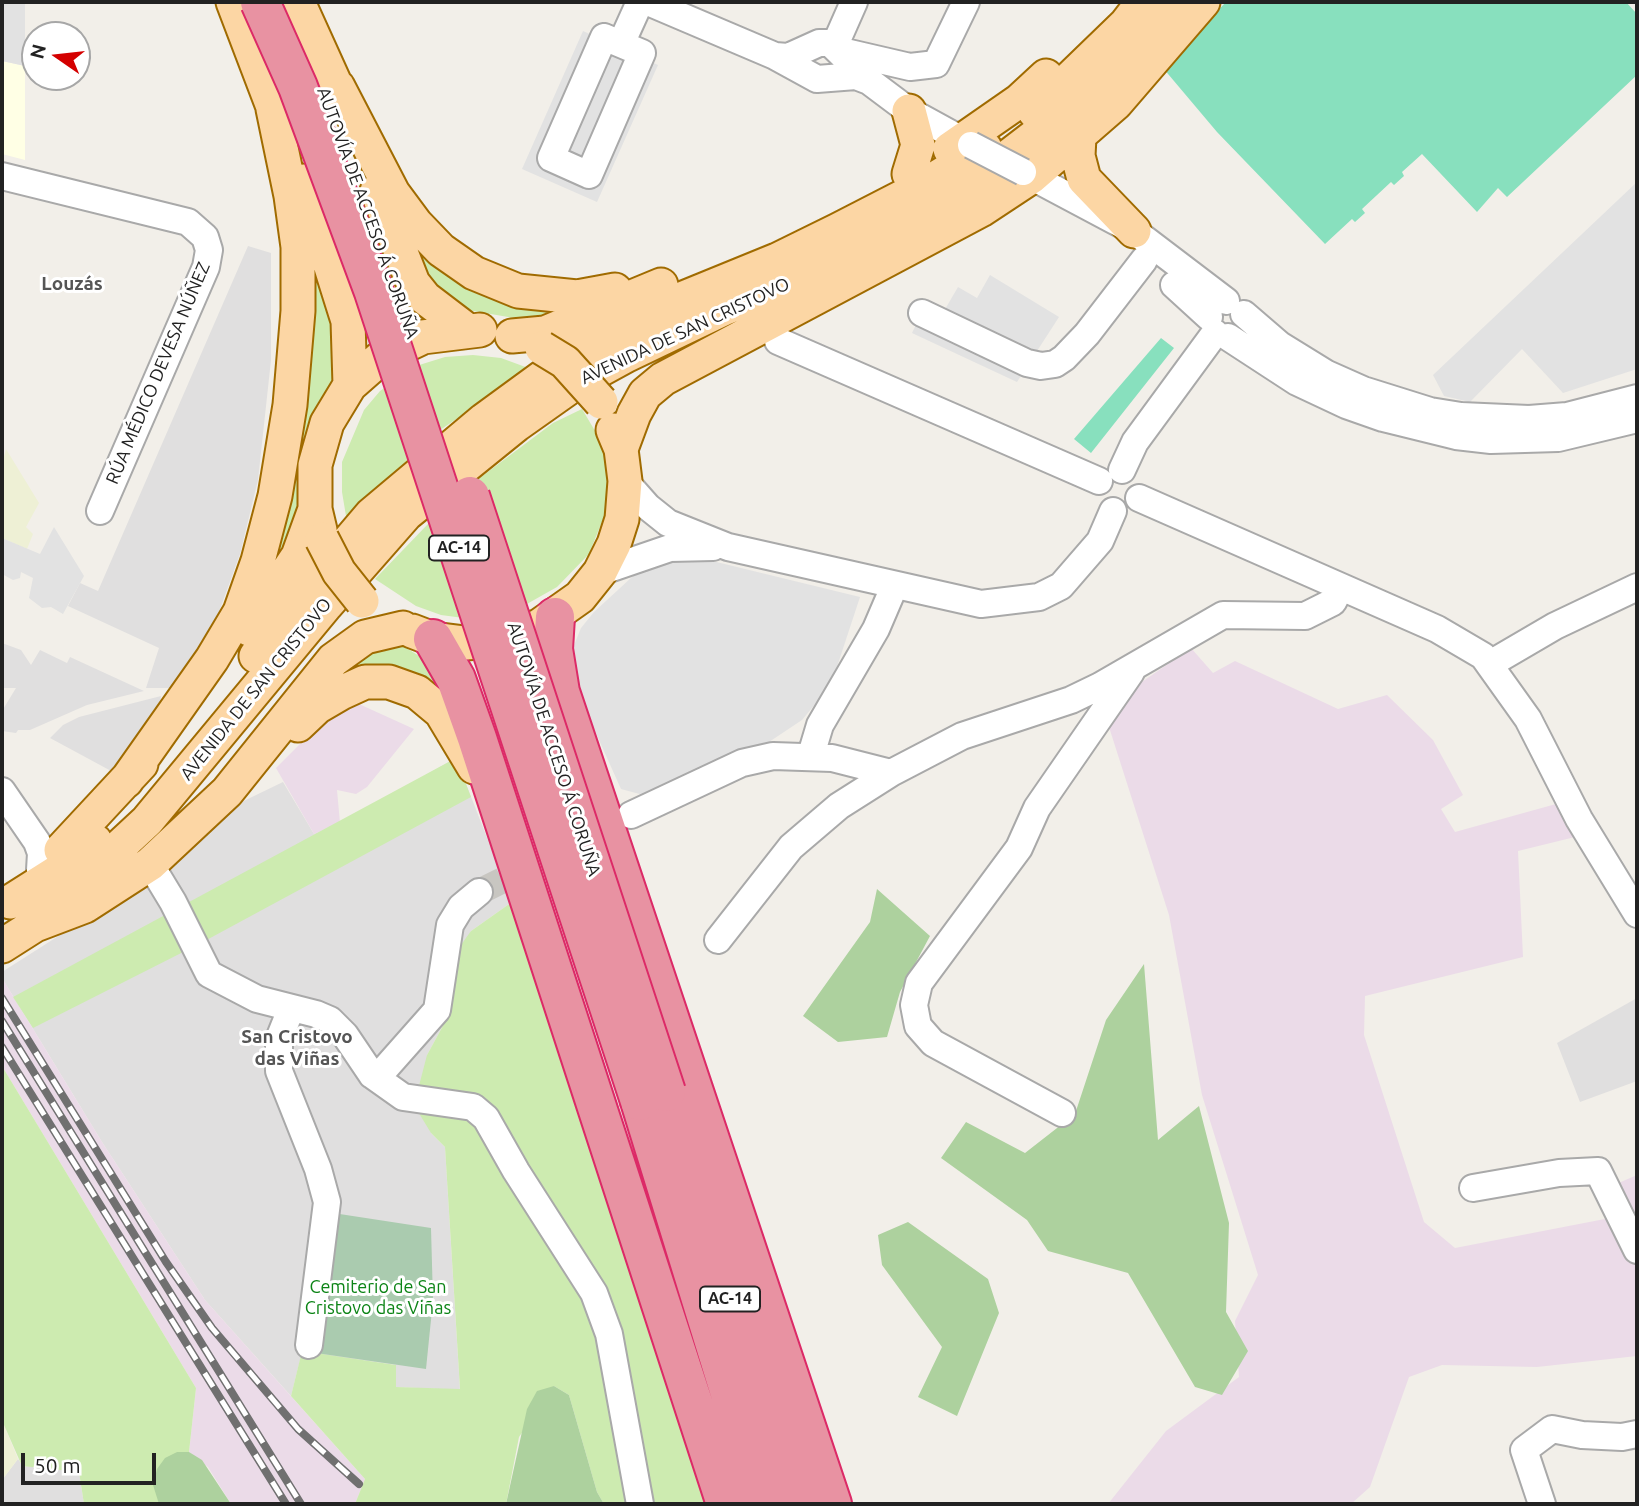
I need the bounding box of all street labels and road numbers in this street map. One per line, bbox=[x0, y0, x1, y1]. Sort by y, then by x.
street label: AUTOVÍA DE ACCESO Á CORUÑA bbox=[312, 84, 424, 342]
street label: RÚA MÉDICO DEVESA NÚÑEZ bbox=[101, 259, 215, 487]
street label: AVENIDA DE SAN CRISTOVO bbox=[577, 273, 793, 389]
road number: AC-14 bbox=[429, 536, 489, 561]
street label: AVENIDA DE SAN CRISTOVO bbox=[176, 594, 336, 784]
street label: AUTOVÍA DE ACCESO Á CORUÑA bbox=[503, 619, 605, 879]
road number: AC-14 bbox=[700, 1287, 760, 1312]

